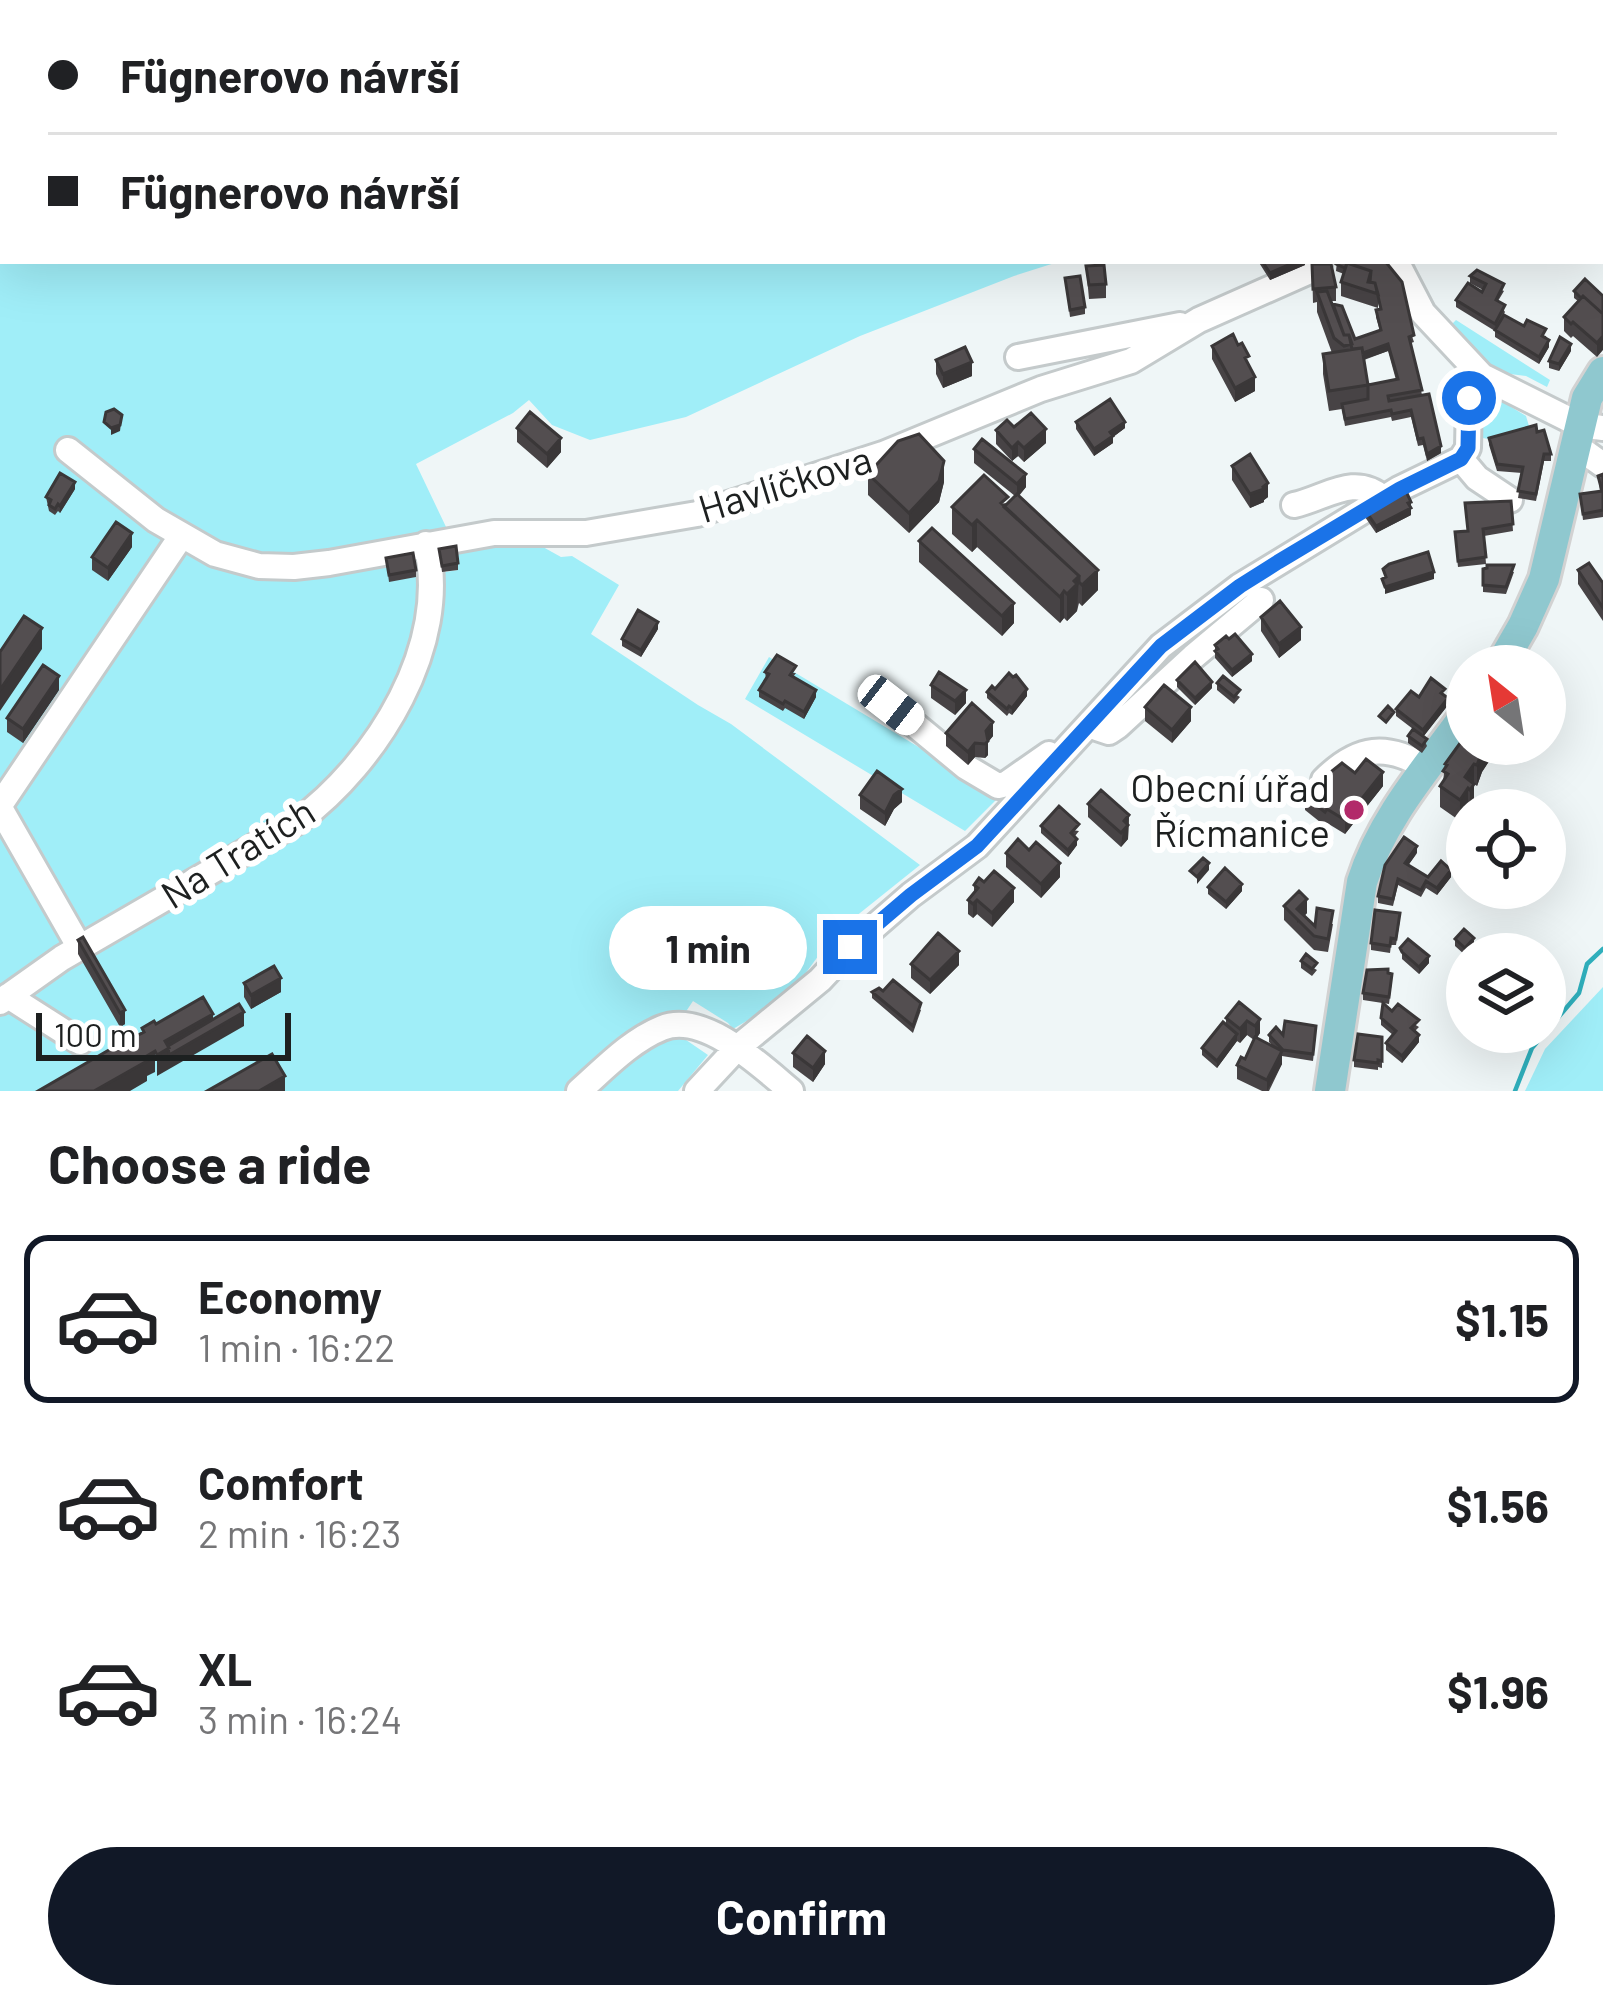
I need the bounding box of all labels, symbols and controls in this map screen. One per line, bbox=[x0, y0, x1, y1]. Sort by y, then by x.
text: Fügnerovo návrší bbox=[120, 48, 460, 102]
text: Fügnerovo návrší bbox=[120, 164, 460, 218]
route start bbox=[1442, 371, 1496, 425]
street label: Havlíčkova bbox=[692, 434, 877, 531]
north arrow bbox=[1446, 645, 1566, 765]
map controls bbox=[1446, 645, 1566, 1053]
car bbox=[852, 669, 930, 741]
place label: Obecní úřad Řícmanice bbox=[1130, 763, 1330, 855]
street label: Na Tratích bbox=[152, 786, 323, 917]
button: locate bbox=[1446, 789, 1566, 909]
marker: Obecní úřad Řícmanice bbox=[1341, 797, 1367, 823]
callout: 1 min bbox=[610, 905, 808, 989]
route end bbox=[823, 920, 877, 974]
text: 1 min bbox=[665, 924, 751, 971]
button: layers bbox=[1446, 933, 1566, 1053]
scale bar bbox=[36, 1007, 291, 1060]
text: 100 m bbox=[54, 1014, 137, 1054]
text: Choose a ride bbox=[48, 1130, 372, 1195]
icon: car bbox=[54, 1265, 162, 1373]
text: Economy bbox=[198, 1269, 382, 1323]
text: $1.15 bbox=[1455, 1292, 1549, 1346]
text: 1 min · 16:22 bbox=[198, 1323, 395, 1370]
icon: car bbox=[54, 1451, 162, 1559]
text: Comfort bbox=[198, 1455, 364, 1509]
text: $1.56 bbox=[1447, 1478, 1549, 1532]
text: 2 min · 16:23 bbox=[198, 1509, 401, 1556]
icon: car bbox=[54, 1637, 162, 1745]
text: XL bbox=[198, 1641, 252, 1695]
text: $1.96 bbox=[1447, 1664, 1549, 1718]
text: 3 min · 16:24 bbox=[198, 1695, 402, 1742]
button: Confirm bbox=[48, 1847, 1555, 1985]

